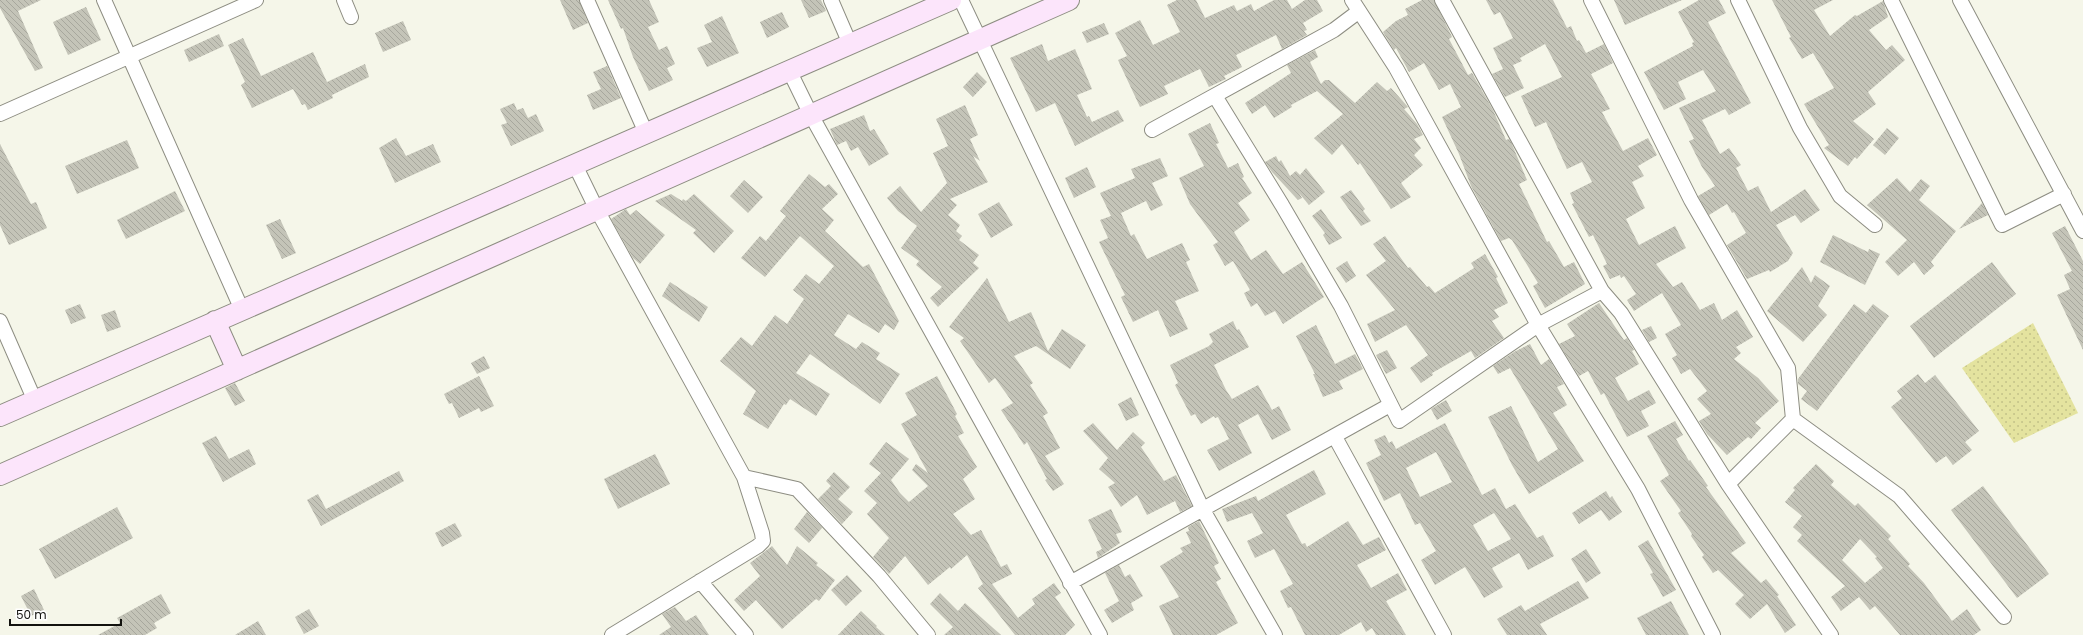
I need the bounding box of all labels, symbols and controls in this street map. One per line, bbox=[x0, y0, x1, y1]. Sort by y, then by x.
scale bar bbox=[10, 601, 121, 627]
text: 50 m bbox=[16, 606, 47, 623]

